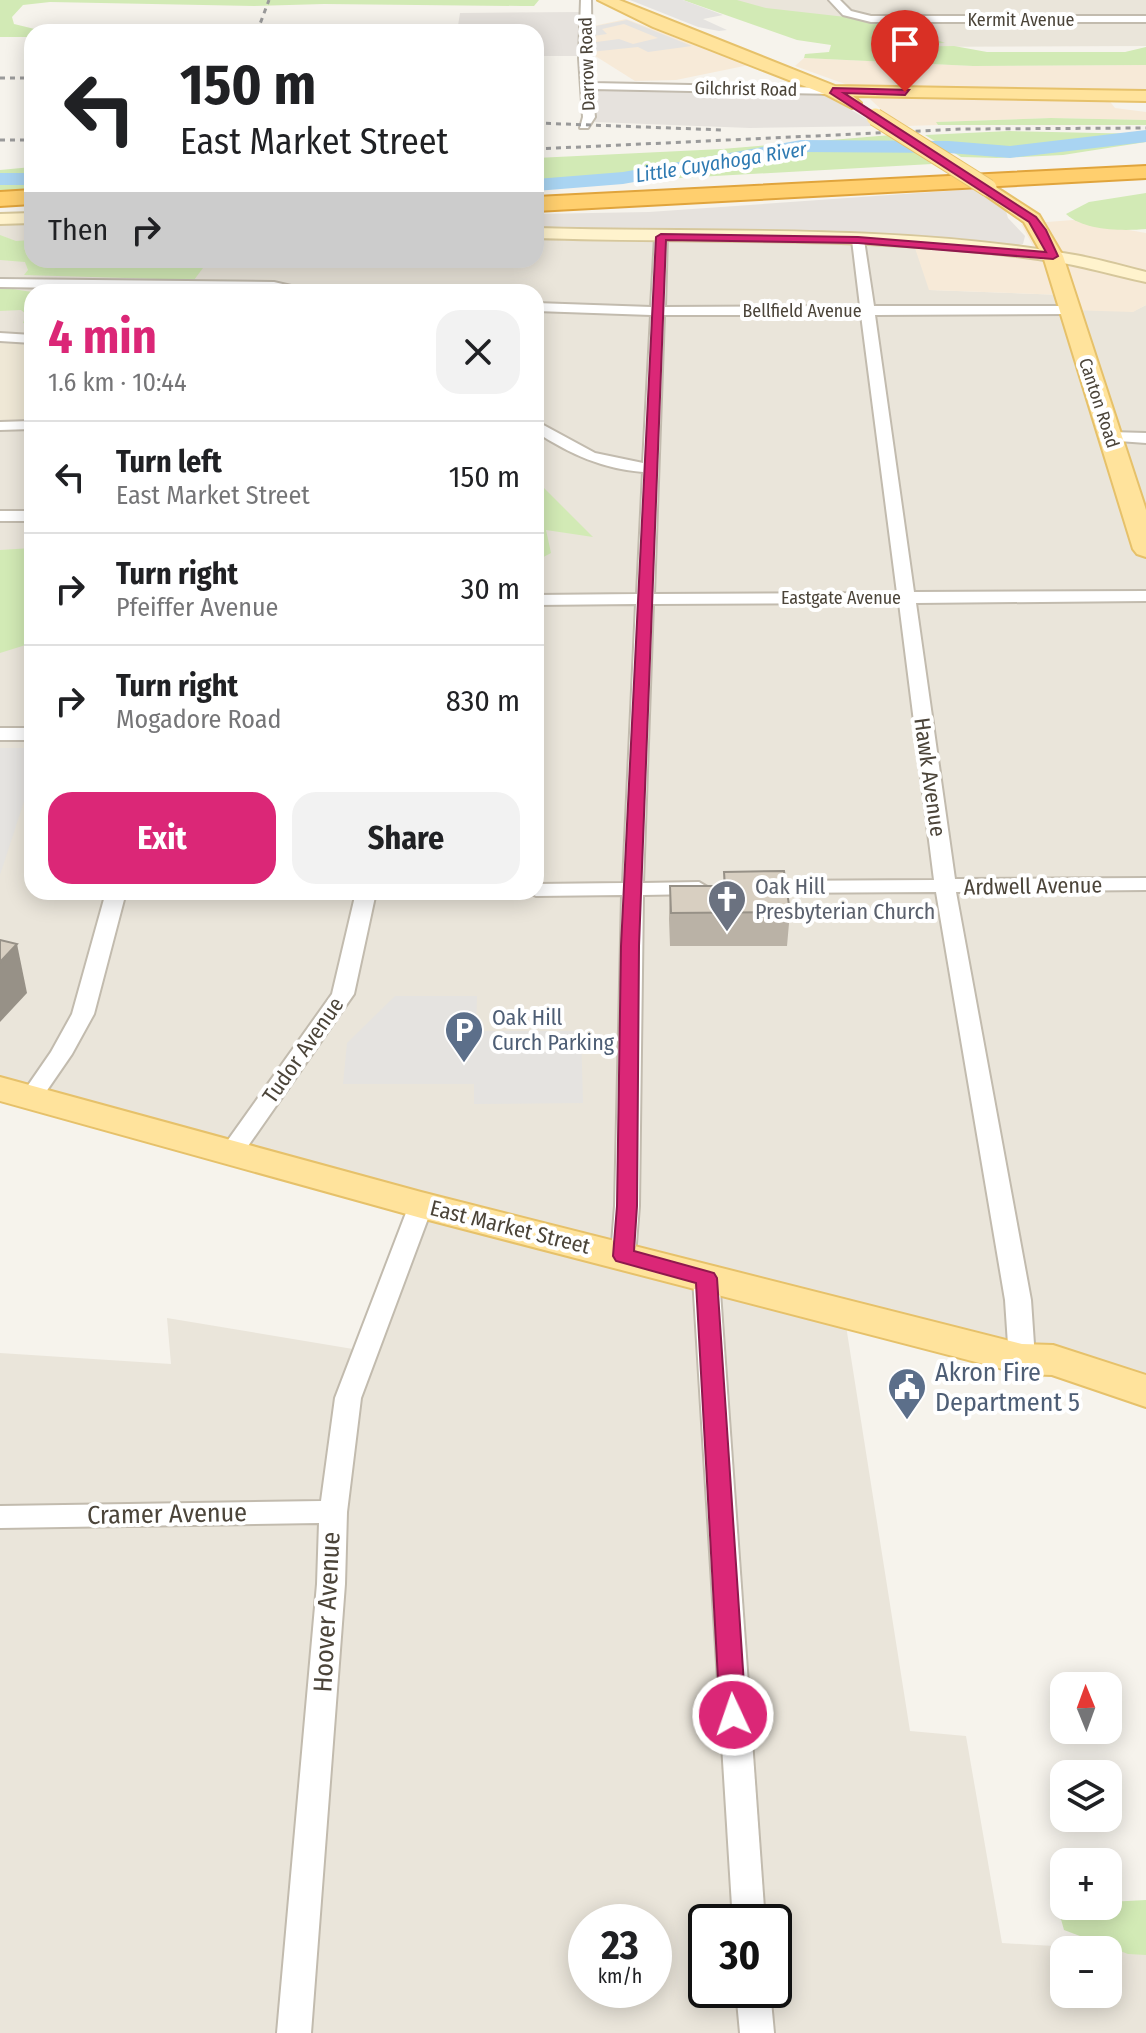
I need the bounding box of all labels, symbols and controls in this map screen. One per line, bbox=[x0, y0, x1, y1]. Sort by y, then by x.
street label: Kermit Avenue bbox=[967, 9, 1075, 31]
pin bbox=[871, 10, 939, 92]
street label: Darrow Road bbox=[574, 17, 600, 111]
icon: arrive bbox=[883, 22, 927, 66]
text: 150 m bbox=[180, 52, 316, 119]
icon: left bbox=[48, 56, 152, 160]
street label: Gilchrist Road bbox=[694, 77, 798, 101]
text: East Market Street bbox=[180, 120, 448, 164]
water label: Little Cuyahoga River bbox=[634, 136, 809, 187]
icon: right bbox=[124, 208, 168, 252]
text: Then bbox=[48, 212, 108, 248]
street label: Bellfield Avenue bbox=[742, 300, 862, 322]
text: 4 min bbox=[48, 308, 157, 366]
button: close bbox=[436, 310, 520, 394]
street label: Canton Road bbox=[1074, 355, 1124, 451]
text: 1.6 km · 10:44 bbox=[48, 367, 186, 398]
text: Turn left bbox=[116, 444, 222, 480]
icon: left bbox=[48, 455, 92, 499]
text: 150 m bbox=[449, 459, 520, 495]
text: East Market Street bbox=[116, 480, 310, 511]
text: Turn right bbox=[116, 556, 238, 592]
icon: right bbox=[48, 567, 92, 611]
text: 30 m bbox=[461, 571, 520, 607]
street label: Eastgate Avenue bbox=[781, 587, 901, 609]
text: Pfeiffer Avenue bbox=[116, 592, 278, 623]
text: Turn right bbox=[116, 668, 238, 704]
icon: right bbox=[48, 679, 92, 723]
text: 830 m bbox=[446, 683, 520, 719]
text: Mogadore Road bbox=[116, 704, 281, 735]
street label: Hawk Avenue bbox=[908, 716, 952, 838]
button: Exit bbox=[48, 792, 276, 884]
button: Share bbox=[292, 792, 520, 884]
street label: Ardwell Avenue bbox=[963, 871, 1103, 901]
place label: Oak Hill Presbyterian Church bbox=[755, 873, 935, 925]
church icon: Oak Hill Presbyterian Church bbox=[706, 878, 748, 933]
street label: Tudor Avenue bbox=[257, 992, 349, 1108]
place label: Oak Hill Curch Parking bbox=[492, 1004, 615, 1056]
parking icon: Oak Hill Curch Parking bbox=[443, 1009, 485, 1064]
street label: East Market Street bbox=[427, 1194, 594, 1260]
place label: Akron Fire Department 5 bbox=[935, 1357, 1080, 1418]
public building icon: Akron Fire Department 5 bbox=[886, 1366, 928, 1421]
street label: Cramer Avenue bbox=[87, 1497, 247, 1531]
street label: Hoover Avenue bbox=[307, 1531, 347, 1693]
north arrow bbox=[1050, 1672, 1122, 1744]
map controls bbox=[1050, 1672, 1122, 2008]
position arrow bbox=[691, 1673, 775, 1757]
button: layers bbox=[1050, 1760, 1122, 1832]
button: + bbox=[1050, 1848, 1122, 1920]
speed limit sign: 30 bbox=[688, 1904, 792, 2008]
text: 23 bbox=[601, 1922, 639, 1970]
button: − bbox=[1050, 1936, 1122, 2008]
text: km/h bbox=[598, 1964, 642, 1988]

